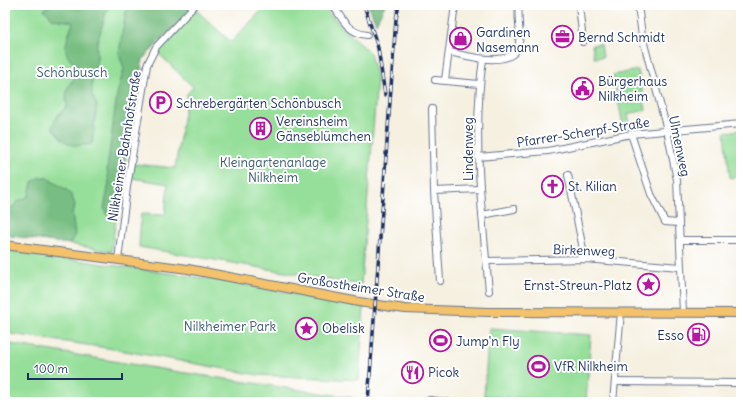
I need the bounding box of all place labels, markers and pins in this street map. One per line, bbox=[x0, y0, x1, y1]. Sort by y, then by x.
place label: Gardinen Nasemann bbox=[476, 24, 540, 56]
office icon: Bernd Schmidt bbox=[550, 24, 576, 50]
shop icon: Gardinen Nasemann bbox=[447, 26, 473, 52]
place label: Bernd Schmidt bbox=[578, 29, 665, 46]
place label: Bürgerhaus Nilkheim bbox=[598, 73, 667, 105]
public building icon: Bürgerhaus Nilkheim bbox=[570, 75, 596, 101]
parking icon: Schrebergärten Schönbusch bbox=[148, 90, 174, 116]
place label: Schrebergärten Schönbusch bbox=[176, 95, 342, 112]
place label: Vereinsheim Gänseblümchen bbox=[276, 113, 371, 145]
building icon: Vereinsheim Gänseblümchen bbox=[247, 115, 273, 141]
church icon: St. Kilian bbox=[539, 173, 565, 199]
place label: St. Kilian bbox=[568, 178, 617, 195]
place icon: Ernst-Streun-Platz bbox=[635, 272, 661, 298]
place label: Ernst-Streun-Platz bbox=[524, 277, 632, 294]
place icon: Obelisk bbox=[293, 315, 319, 341]
place label: Obelisk bbox=[322, 320, 365, 337]
fuel station icon: Esso bbox=[686, 322, 712, 348]
place label: Esso bbox=[657, 327, 684, 344]
sports icon: Jump'n Fly bbox=[427, 328, 453, 354]
place label: Jump'n Fly bbox=[456, 333, 520, 350]
sports icon: VfR Nilkheim bbox=[525, 353, 551, 379]
place label: VfR Nilkheim bbox=[554, 358, 628, 375]
restaurant icon: Picok bbox=[399, 359, 425, 385]
place label: Picok bbox=[428, 364, 460, 381]

